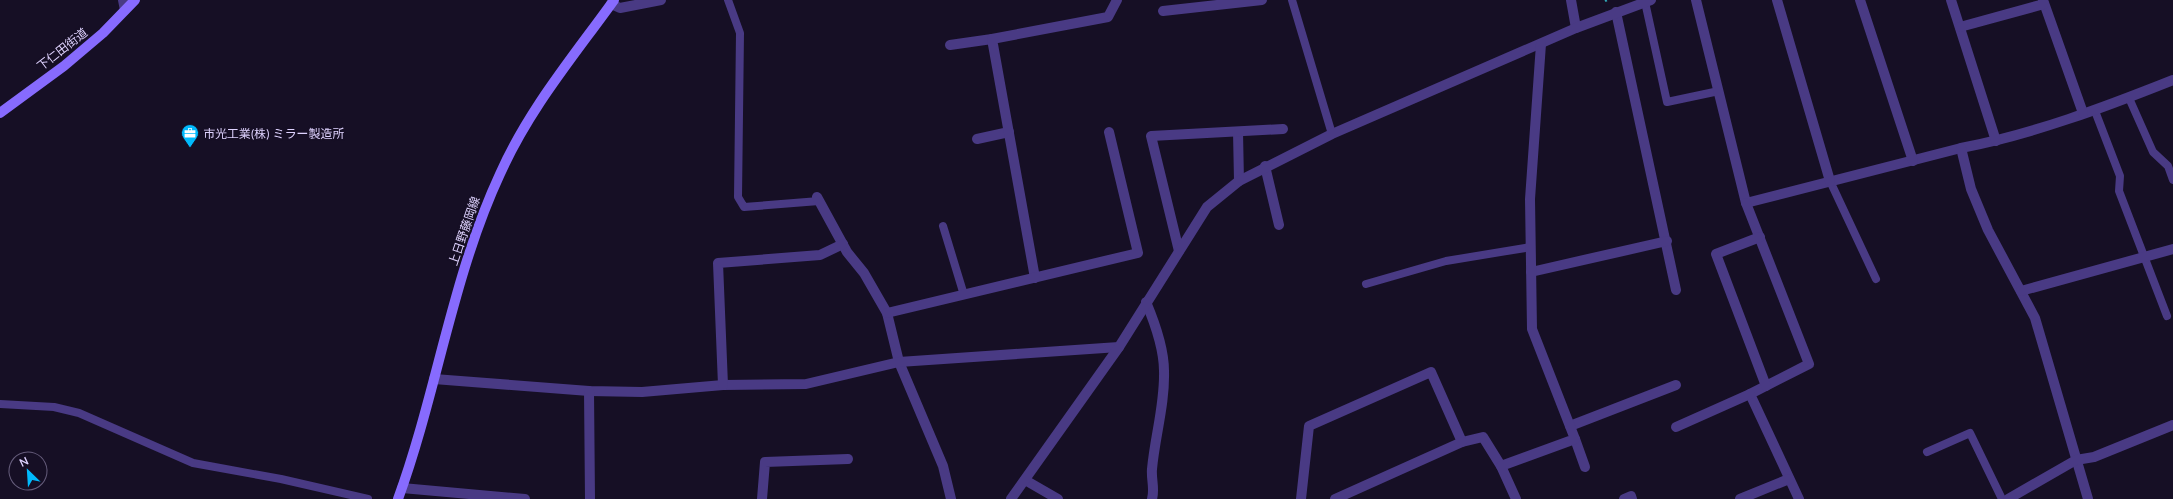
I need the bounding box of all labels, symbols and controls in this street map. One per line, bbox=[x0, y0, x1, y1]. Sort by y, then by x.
street label: 下仁田街道 bbox=[34, 25, 90, 73]
office icon: 市光工業(株) ミラー製造所 bbox=[180, 123, 200, 148]
place label: 市光工業(株) ミラー製造所 bbox=[203, 126, 344, 141]
street label: 上日野藤岡線 bbox=[445, 195, 483, 267]
north arrow bbox=[8, 451, 48, 491]
text: N bbox=[17, 454, 30, 469]

